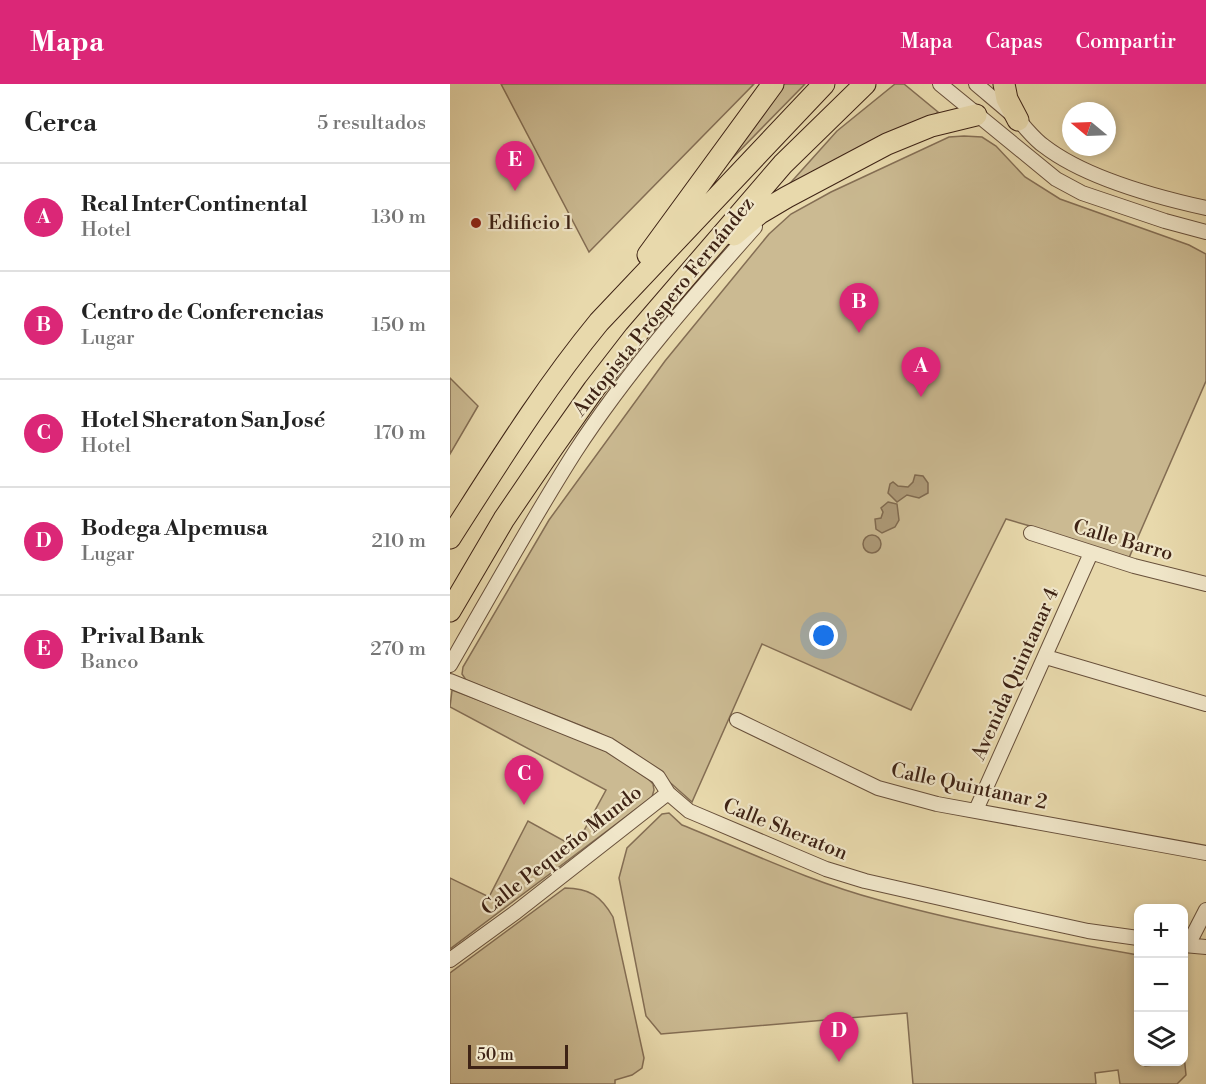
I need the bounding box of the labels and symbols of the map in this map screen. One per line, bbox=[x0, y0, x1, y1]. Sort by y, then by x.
north arrow bbox=[1062, 102, 1116, 156]
pin: E bbox=[496, 141, 534, 191]
street label: Autopista Próspero Fernández bbox=[567, 192, 760, 423]
place label: Edificio 1 bbox=[488, 211, 573, 236]
marker: Edificio 1 bbox=[469, 216, 483, 230]
pin: B bbox=[840, 284, 878, 333]
pin: A bbox=[902, 348, 940, 397]
street label: Calle Barro bbox=[1070, 515, 1176, 567]
street label: Avenida Quintanar 4 bbox=[966, 584, 1065, 765]
your location bbox=[809, 621, 838, 650]
pin: C bbox=[504, 756, 544, 805]
street label: Calle Quintanar 2 bbox=[889, 758, 1049, 816]
street label: Calle Pequeño Mundo bbox=[477, 780, 647, 922]
street label: Calle Sheraton bbox=[719, 794, 851, 866]
pin: D bbox=[820, 1012, 858, 1062]
scale bar bbox=[468, 1042, 568, 1070]

